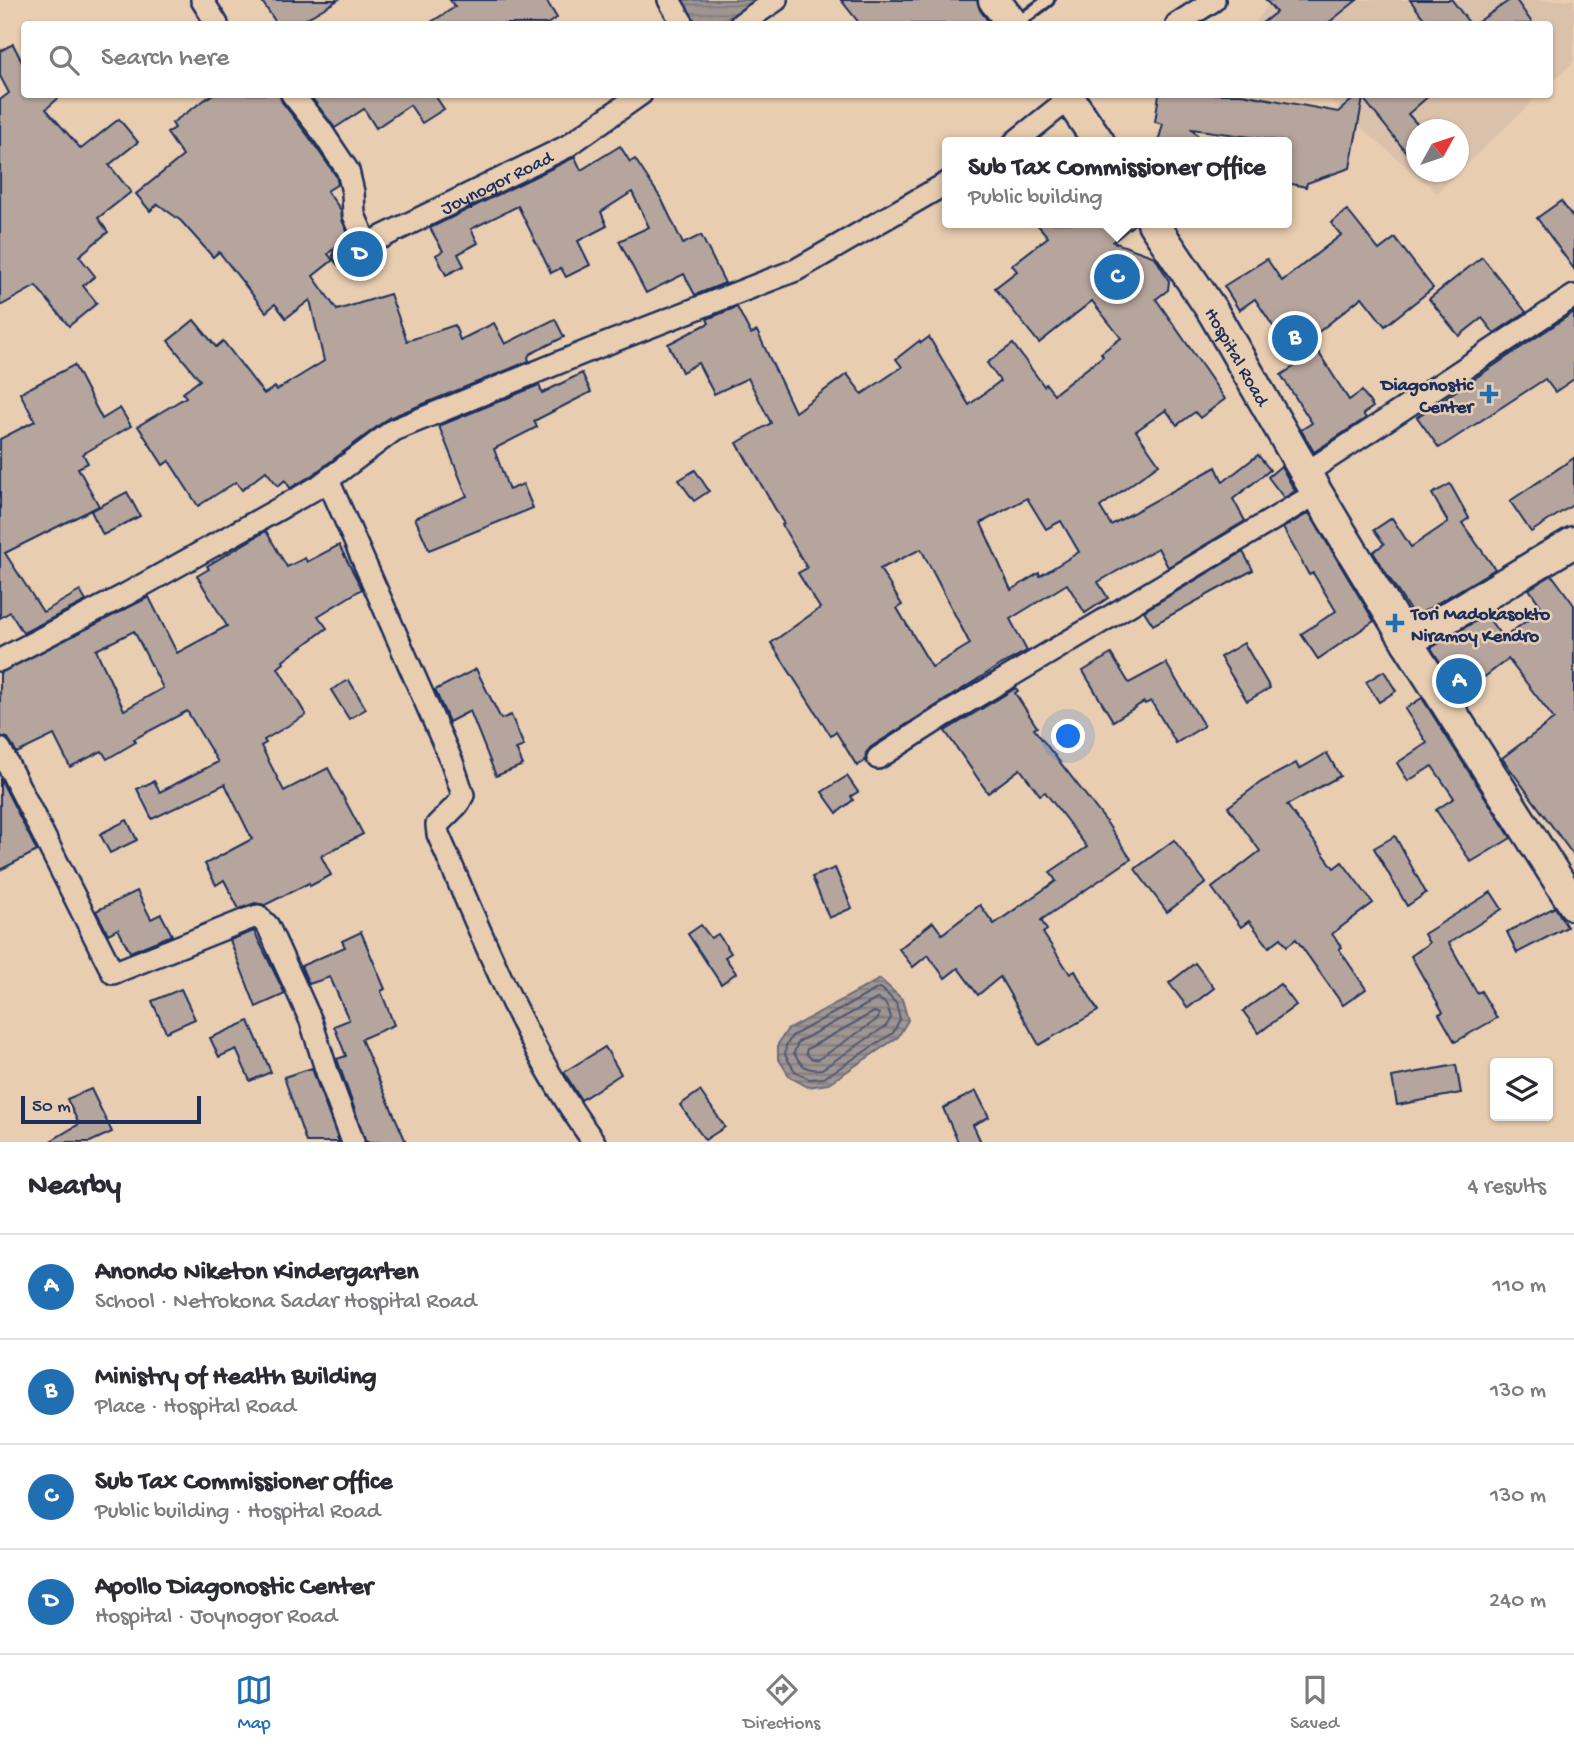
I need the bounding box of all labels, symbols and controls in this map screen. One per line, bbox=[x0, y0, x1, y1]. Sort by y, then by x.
search box bbox=[21, 21, 1553, 98]
icon: search bbox=[45, 41, 83, 79]
text: Search here bbox=[101, 44, 229, 75]
north arrow bbox=[1406, 119, 1469, 182]
popup bbox=[942, 137, 1292, 228]
street label: Joynogor Road bbox=[438, 147, 559, 221]
text: Sub Tax Commissioner Office bbox=[968, 154, 1266, 185]
text: Public building bbox=[968, 185, 1103, 212]
pin: D bbox=[337, 228, 383, 280]
pin: C bbox=[1094, 251, 1140, 303]
street label: Hospital Road bbox=[1198, 304, 1273, 413]
pin: B bbox=[1272, 312, 1318, 364]
place label: Diagonostic Center bbox=[1379, 375, 1475, 420]
marker: Diagonostic Center bbox=[1479, 384, 1499, 404]
place label: Tori Madokasokto Niramoy Kendro bbox=[1409, 604, 1550, 649]
marker: Tori Madokasokto Niramoy Kendro bbox=[1385, 613, 1405, 633]
pin: A bbox=[1436, 655, 1482, 707]
your location bbox=[1051, 719, 1085, 753]
map controls bbox=[1490, 1058, 1553, 1121]
button: layers bbox=[1490, 1058, 1553, 1121]
scale bar bbox=[21, 1093, 201, 1125]
text: 50 m bbox=[32, 1096, 71, 1119]
text: Nearby bbox=[28, 1170, 121, 1205]
text: 4 results bbox=[1467, 1174, 1546, 1201]
text: Anondo Niketon Kindergarten bbox=[95, 1258, 419, 1289]
text: A bbox=[44, 1273, 58, 1300]
text: 110 m bbox=[1493, 1273, 1546, 1300]
text: School · Netrokona Sadar Hospital Road bbox=[95, 1289, 477, 1316]
text: Ministry of Health Building bbox=[95, 1363, 377, 1394]
text: B bbox=[45, 1378, 57, 1405]
text: 130 m bbox=[1490, 1378, 1546, 1405]
text: Place · Hospital Road bbox=[95, 1394, 296, 1421]
text: Sub Tax Commissioner Office bbox=[95, 1468, 392, 1499]
text: C bbox=[45, 1483, 57, 1510]
text: 130 m bbox=[1490, 1483, 1546, 1510]
text: Public building · Hospital Road bbox=[95, 1499, 380, 1526]
text: Apollo Diagonostic Center bbox=[95, 1573, 373, 1604]
text: D bbox=[44, 1588, 59, 1615]
text: 240 m bbox=[1489, 1588, 1546, 1615]
text: Hospital · Joynogor Road bbox=[95, 1604, 337, 1631]
tab: Map bbox=[235, 1671, 273, 1736]
tab: Directions bbox=[743, 1671, 820, 1736]
tab: Saved bbox=[1290, 1671, 1339, 1736]

